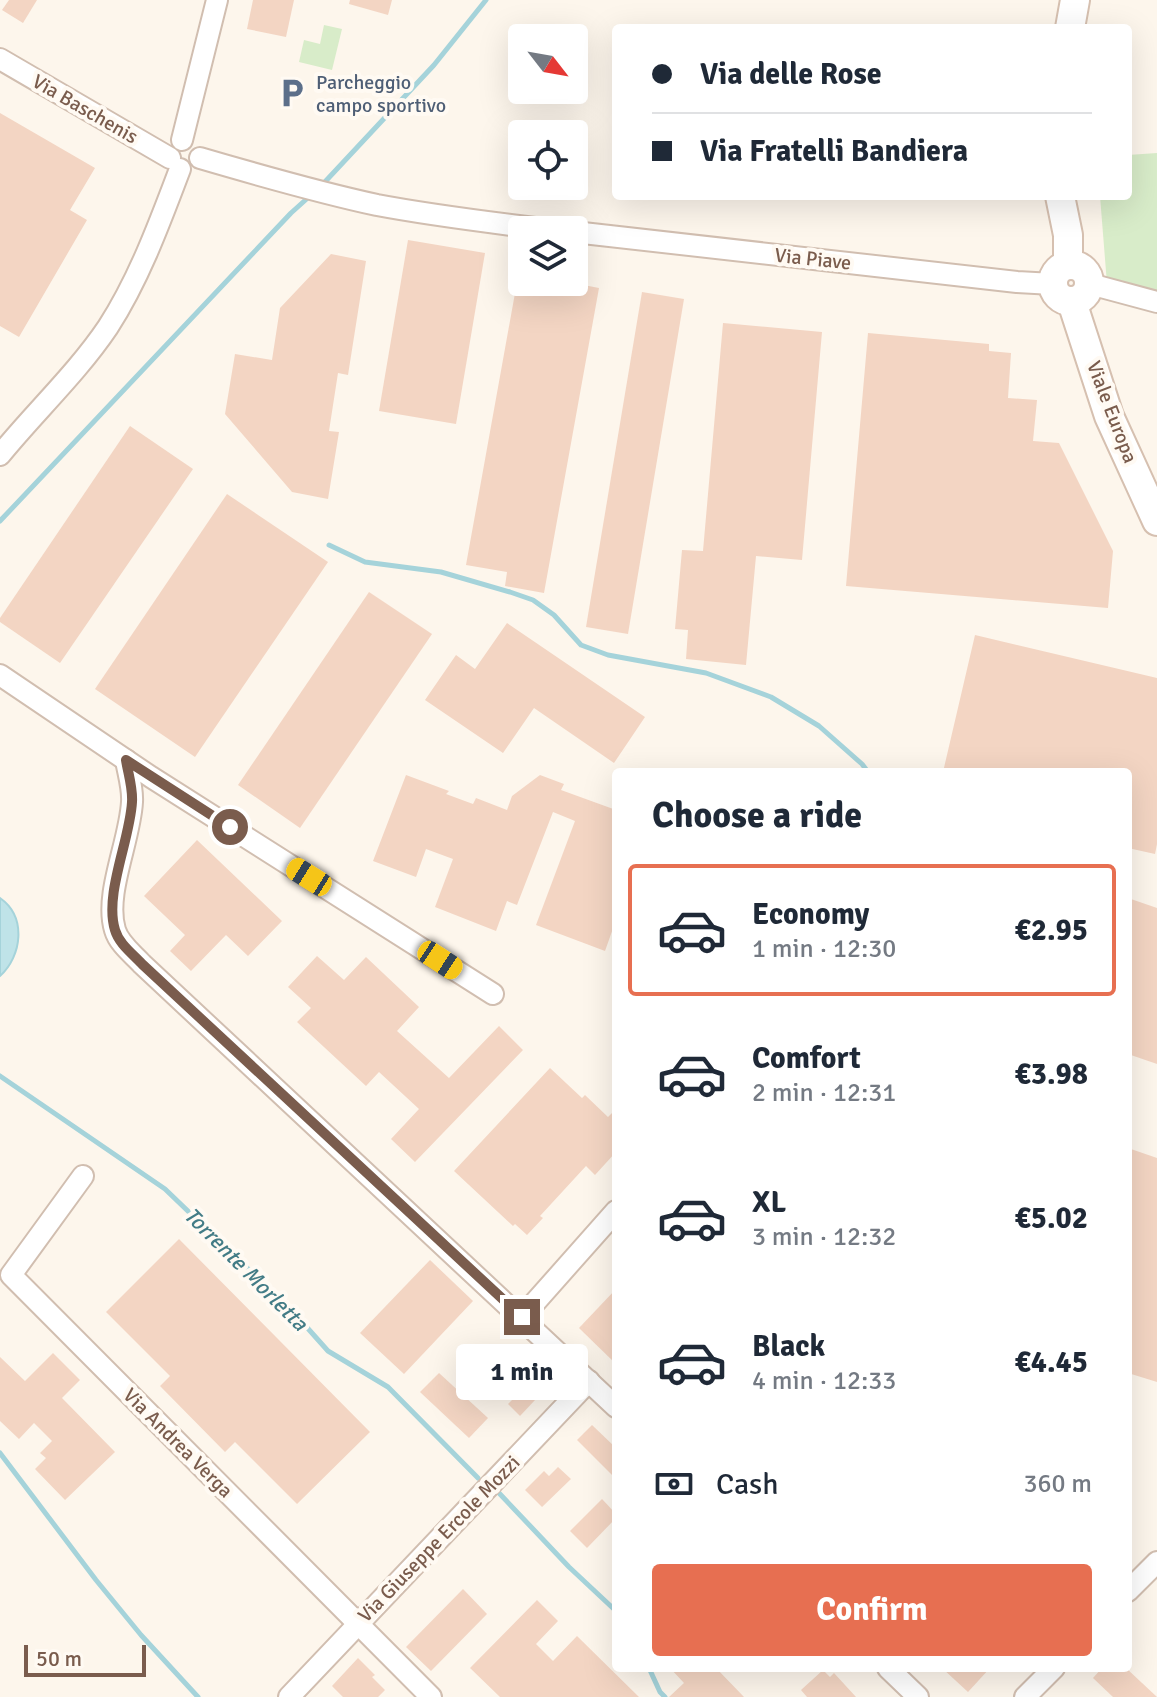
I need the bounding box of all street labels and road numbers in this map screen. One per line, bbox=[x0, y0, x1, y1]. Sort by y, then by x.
street label: Via Baschenis bbox=[28, 69, 142, 149]
street label: Via Piave bbox=[773, 243, 853, 275]
street label: Viale Europa bbox=[1081, 357, 1143, 467]
street label: Via Andrea Verga bbox=[118, 1383, 238, 1503]
street label: Via Giuseppe Ercole Mozzi bbox=[353, 1450, 525, 1628]

